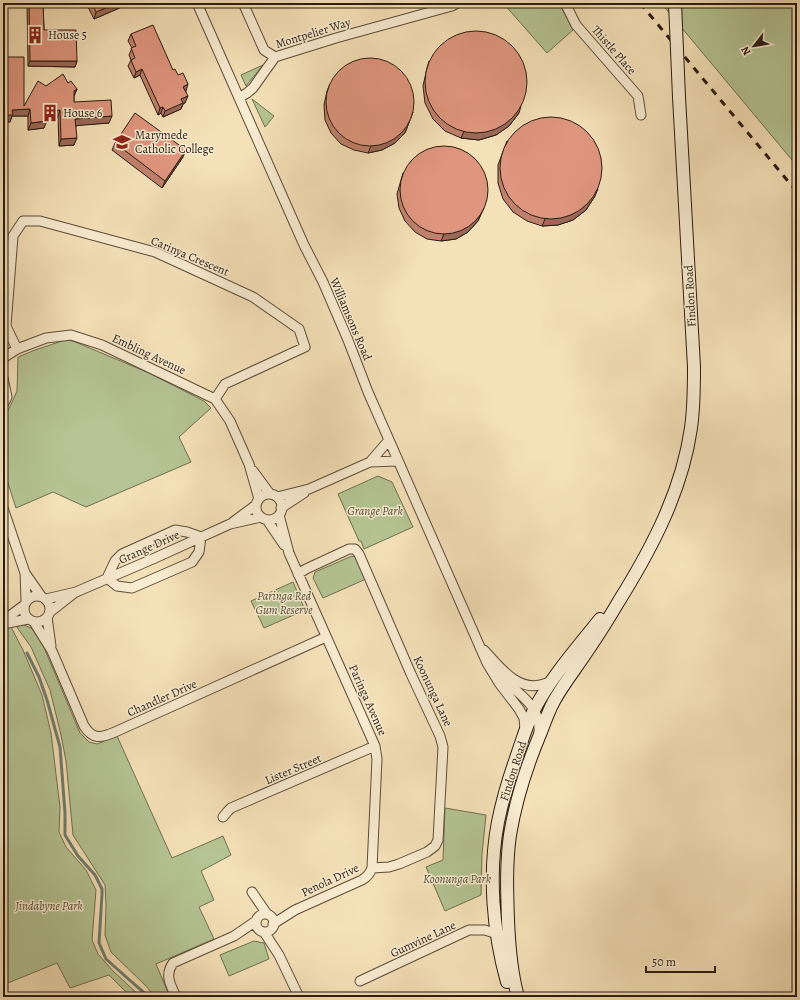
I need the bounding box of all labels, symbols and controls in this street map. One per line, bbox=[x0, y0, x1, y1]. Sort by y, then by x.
street label: Montpelier Way bbox=[273, 14, 353, 52]
street label: Thistle Place bbox=[588, 22, 640, 78]
building icon: House 5 bbox=[25, 25, 45, 45]
north arrow bbox=[734, 26, 774, 66]
place label: House 5 bbox=[48, 27, 87, 43]
text: N bbox=[737, 44, 754, 58]
building icon: House 6 bbox=[40, 103, 60, 123]
place label: House 6 bbox=[63, 105, 103, 121]
place label: Marymede Catholic College bbox=[135, 127, 214, 157]
school or university icon: Marymede Catholic College bbox=[112, 132, 132, 152]
street label: Carinya Crescent bbox=[149, 232, 232, 280]
street label: Findon Road bbox=[680, 264, 700, 327]
street label: Williamsons Road bbox=[326, 274, 376, 363]
street label: Embling Avenue bbox=[109, 330, 189, 378]
park label: Grange Park bbox=[347, 503, 403, 519]
street label: Grange Drive bbox=[116, 526, 182, 568]
park label: Paringa Red Gum Reserve bbox=[255, 588, 313, 618]
street label: Koonunga Lane bbox=[410, 653, 456, 729]
street label: Paringa Avenue bbox=[345, 662, 391, 738]
street label: Chandler Drive bbox=[125, 675, 199, 721]
street label: Findon Road bbox=[496, 738, 530, 803]
street label: Lister Street bbox=[262, 750, 324, 788]
street label: Penola Drive bbox=[299, 860, 361, 900]
park label: Koonunga Park bbox=[423, 871, 492, 887]
park label: Jindabyne Park bbox=[14, 898, 83, 914]
street label: Gumvine Lane bbox=[388, 917, 458, 961]
scale bar bbox=[646, 948, 715, 974]
text: 50 m bbox=[652, 954, 676, 970]

